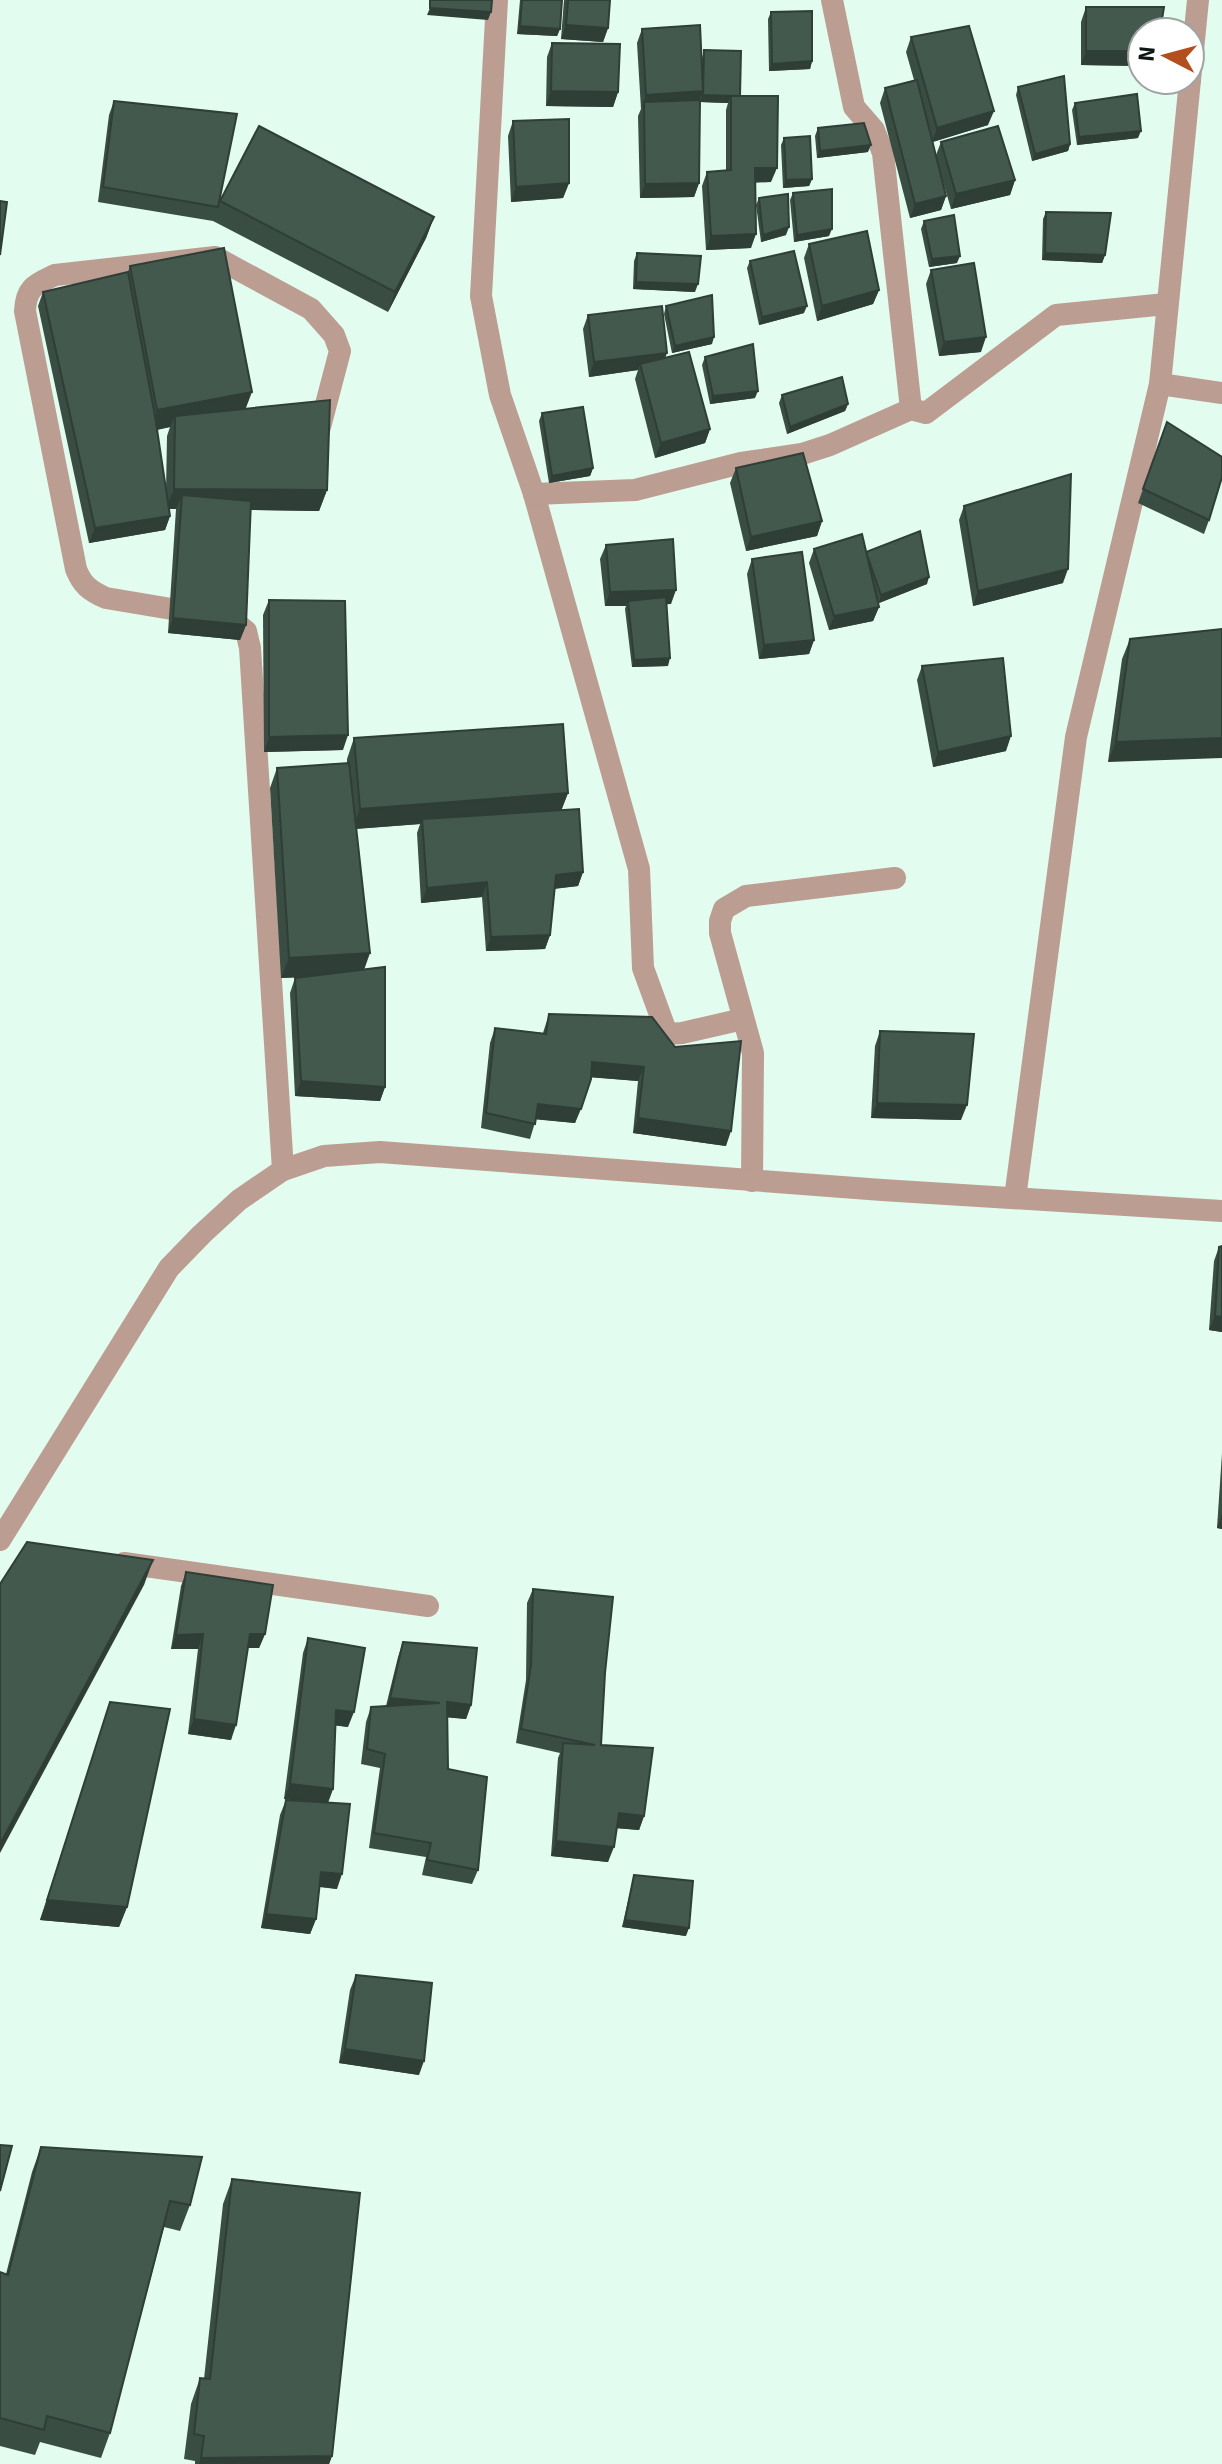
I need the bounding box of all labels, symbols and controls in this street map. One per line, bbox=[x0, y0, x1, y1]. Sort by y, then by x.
north arrow bbox=[1126, 16, 1206, 96]
text: N bbox=[1132, 45, 1161, 63]

